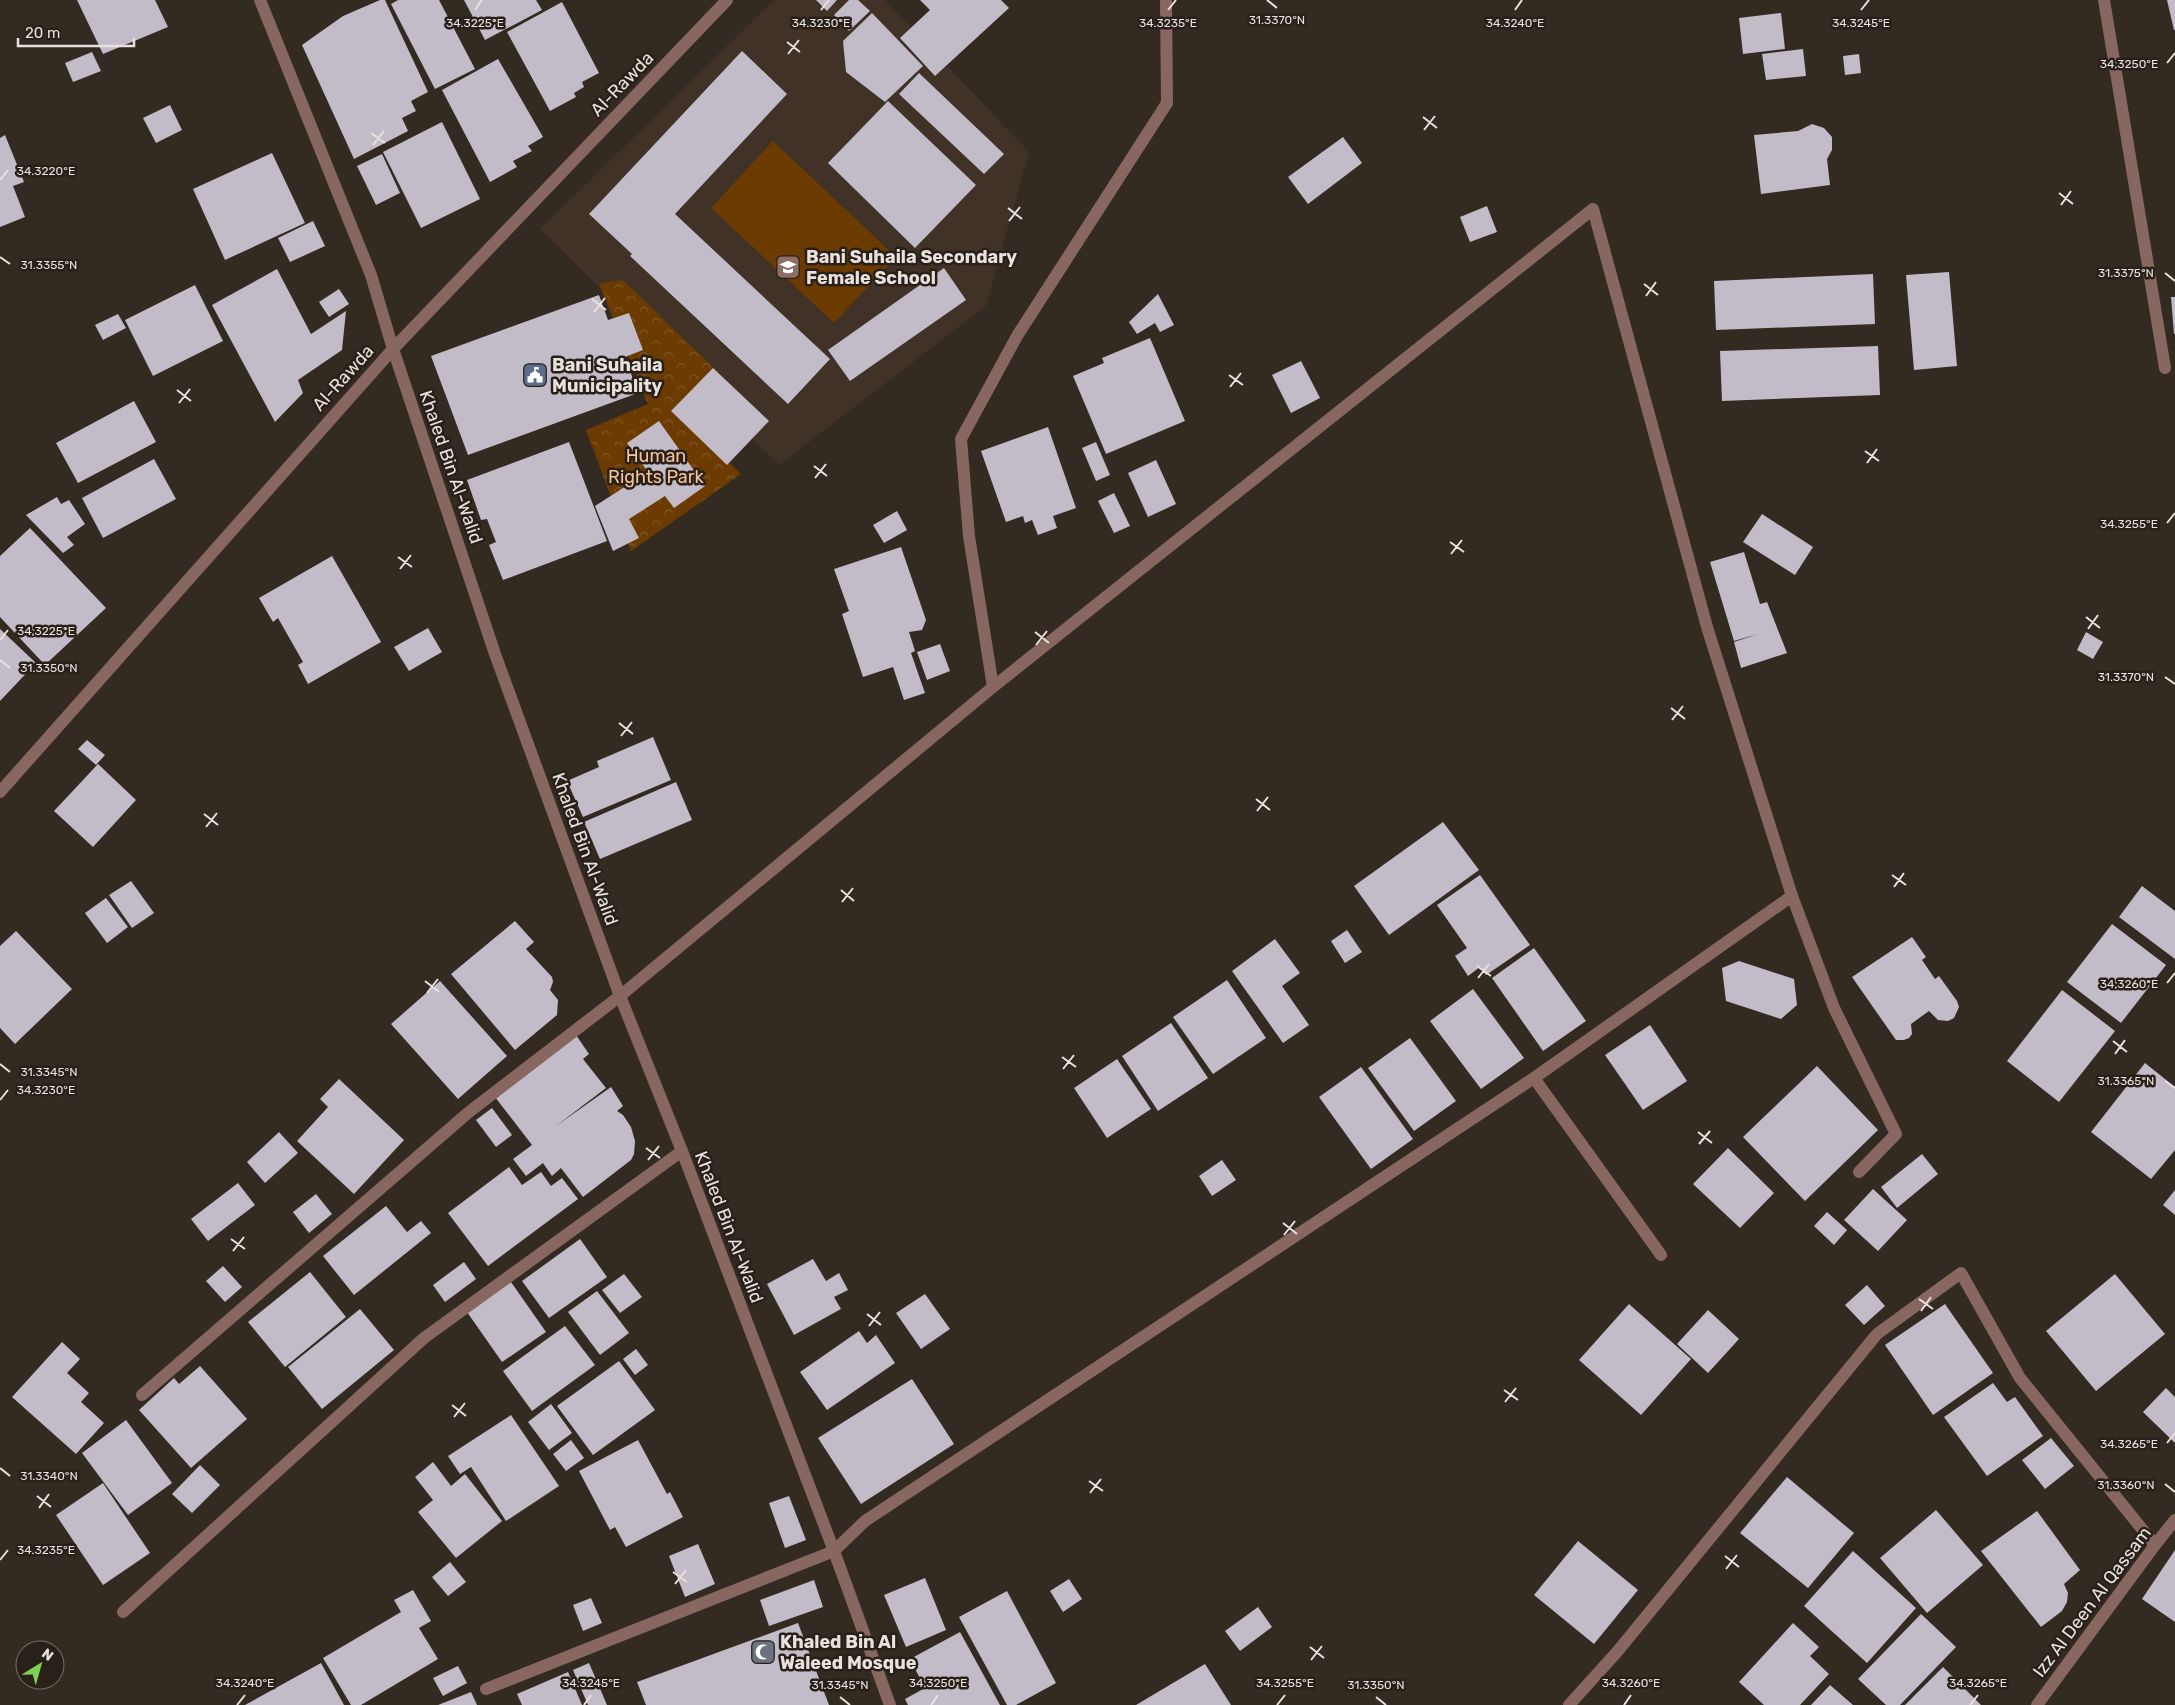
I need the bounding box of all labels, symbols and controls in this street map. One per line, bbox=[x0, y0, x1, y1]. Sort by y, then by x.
text: 31.3370°N bbox=[1249, 13, 1305, 27]
scale bar bbox=[18, 15, 134, 47]
text: 34.3225°E bbox=[446, 16, 504, 30]
text: 34.3230°E bbox=[792, 16, 850, 30]
text: 34.3235°E bbox=[1139, 16, 1197, 30]
text: 34.3240°E bbox=[1486, 16, 1544, 30]
text: 34.3245°E bbox=[1832, 16, 1890, 30]
text: 20 m bbox=[25, 24, 60, 42]
street label: Al-Rawda bbox=[586, 47, 658, 121]
text: 34.3250°E bbox=[2100, 57, 2158, 71]
text: 34.3220°E bbox=[17, 164, 75, 178]
place label: Bani Suhaila Secondary Female School bbox=[806, 246, 1017, 289]
school or university icon: Bani Suhaila Secondary Female School bbox=[775, 254, 801, 280]
text: 31.3355°N bbox=[21, 258, 77, 272]
text: 31.3375°N bbox=[2098, 266, 2154, 280]
street label: Al-Rawda bbox=[308, 340, 378, 416]
place label: Bani Suhaila Municipality bbox=[552, 354, 663, 397]
public building icon: Bani Suhaila Municipality bbox=[522, 362, 548, 388]
street label: Khaled Bin Al-Walid bbox=[414, 387, 488, 547]
park label: Human Rights Park bbox=[608, 445, 705, 488]
text: 34.3255°E bbox=[2100, 517, 2158, 531]
text: 34.3225°E bbox=[17, 624, 75, 638]
text: 31.3350°N bbox=[20, 661, 78, 675]
text: 31.3370°N bbox=[2098, 670, 2154, 684]
street label: Khaled Bin Al-Walid bbox=[547, 770, 623, 928]
text: 34.3260°E bbox=[2100, 977, 2158, 991]
text: 31.3345°N bbox=[20, 1065, 78, 1079]
text: 31.3365°N bbox=[2098, 1074, 2154, 1088]
text: 34.3230°E bbox=[17, 1083, 75, 1097]
street label: Khaled Bin Al-Walid bbox=[690, 1148, 768, 1306]
text: 34.3265°E bbox=[2100, 1437, 2158, 1451]
text: 31.3340°N bbox=[20, 1469, 78, 1483]
text: 31.3360°N bbox=[2097, 1478, 2155, 1492]
street label: Izz Al Deen Al Qassam bbox=[2028, 1522, 2156, 1682]
text: 34.3235°E bbox=[17, 1543, 75, 1557]
place label: Khaled Bin Al Waleed Mosque bbox=[780, 1631, 917, 1674]
mosque icon: Khaled Bin Al Waleed Mosque bbox=[750, 1639, 776, 1665]
north arrow bbox=[15, 1640, 65, 1690]
text: N bbox=[38, 1645, 57, 1665]
text: 34.3240°E bbox=[216, 1676, 274, 1690]
text: 34.3245°E bbox=[562, 1676, 620, 1690]
text: 34.3250°E bbox=[909, 1676, 967, 1690]
text: 34.3255°E bbox=[1256, 1676, 1314, 1690]
text: 34.3260°E bbox=[1602, 1676, 1660, 1690]
text: 34.3265°E bbox=[1949, 1676, 2007, 1690]
text: 31.3345°N bbox=[811, 1678, 869, 1692]
text: 31.3350°N bbox=[1347, 1678, 1405, 1692]

